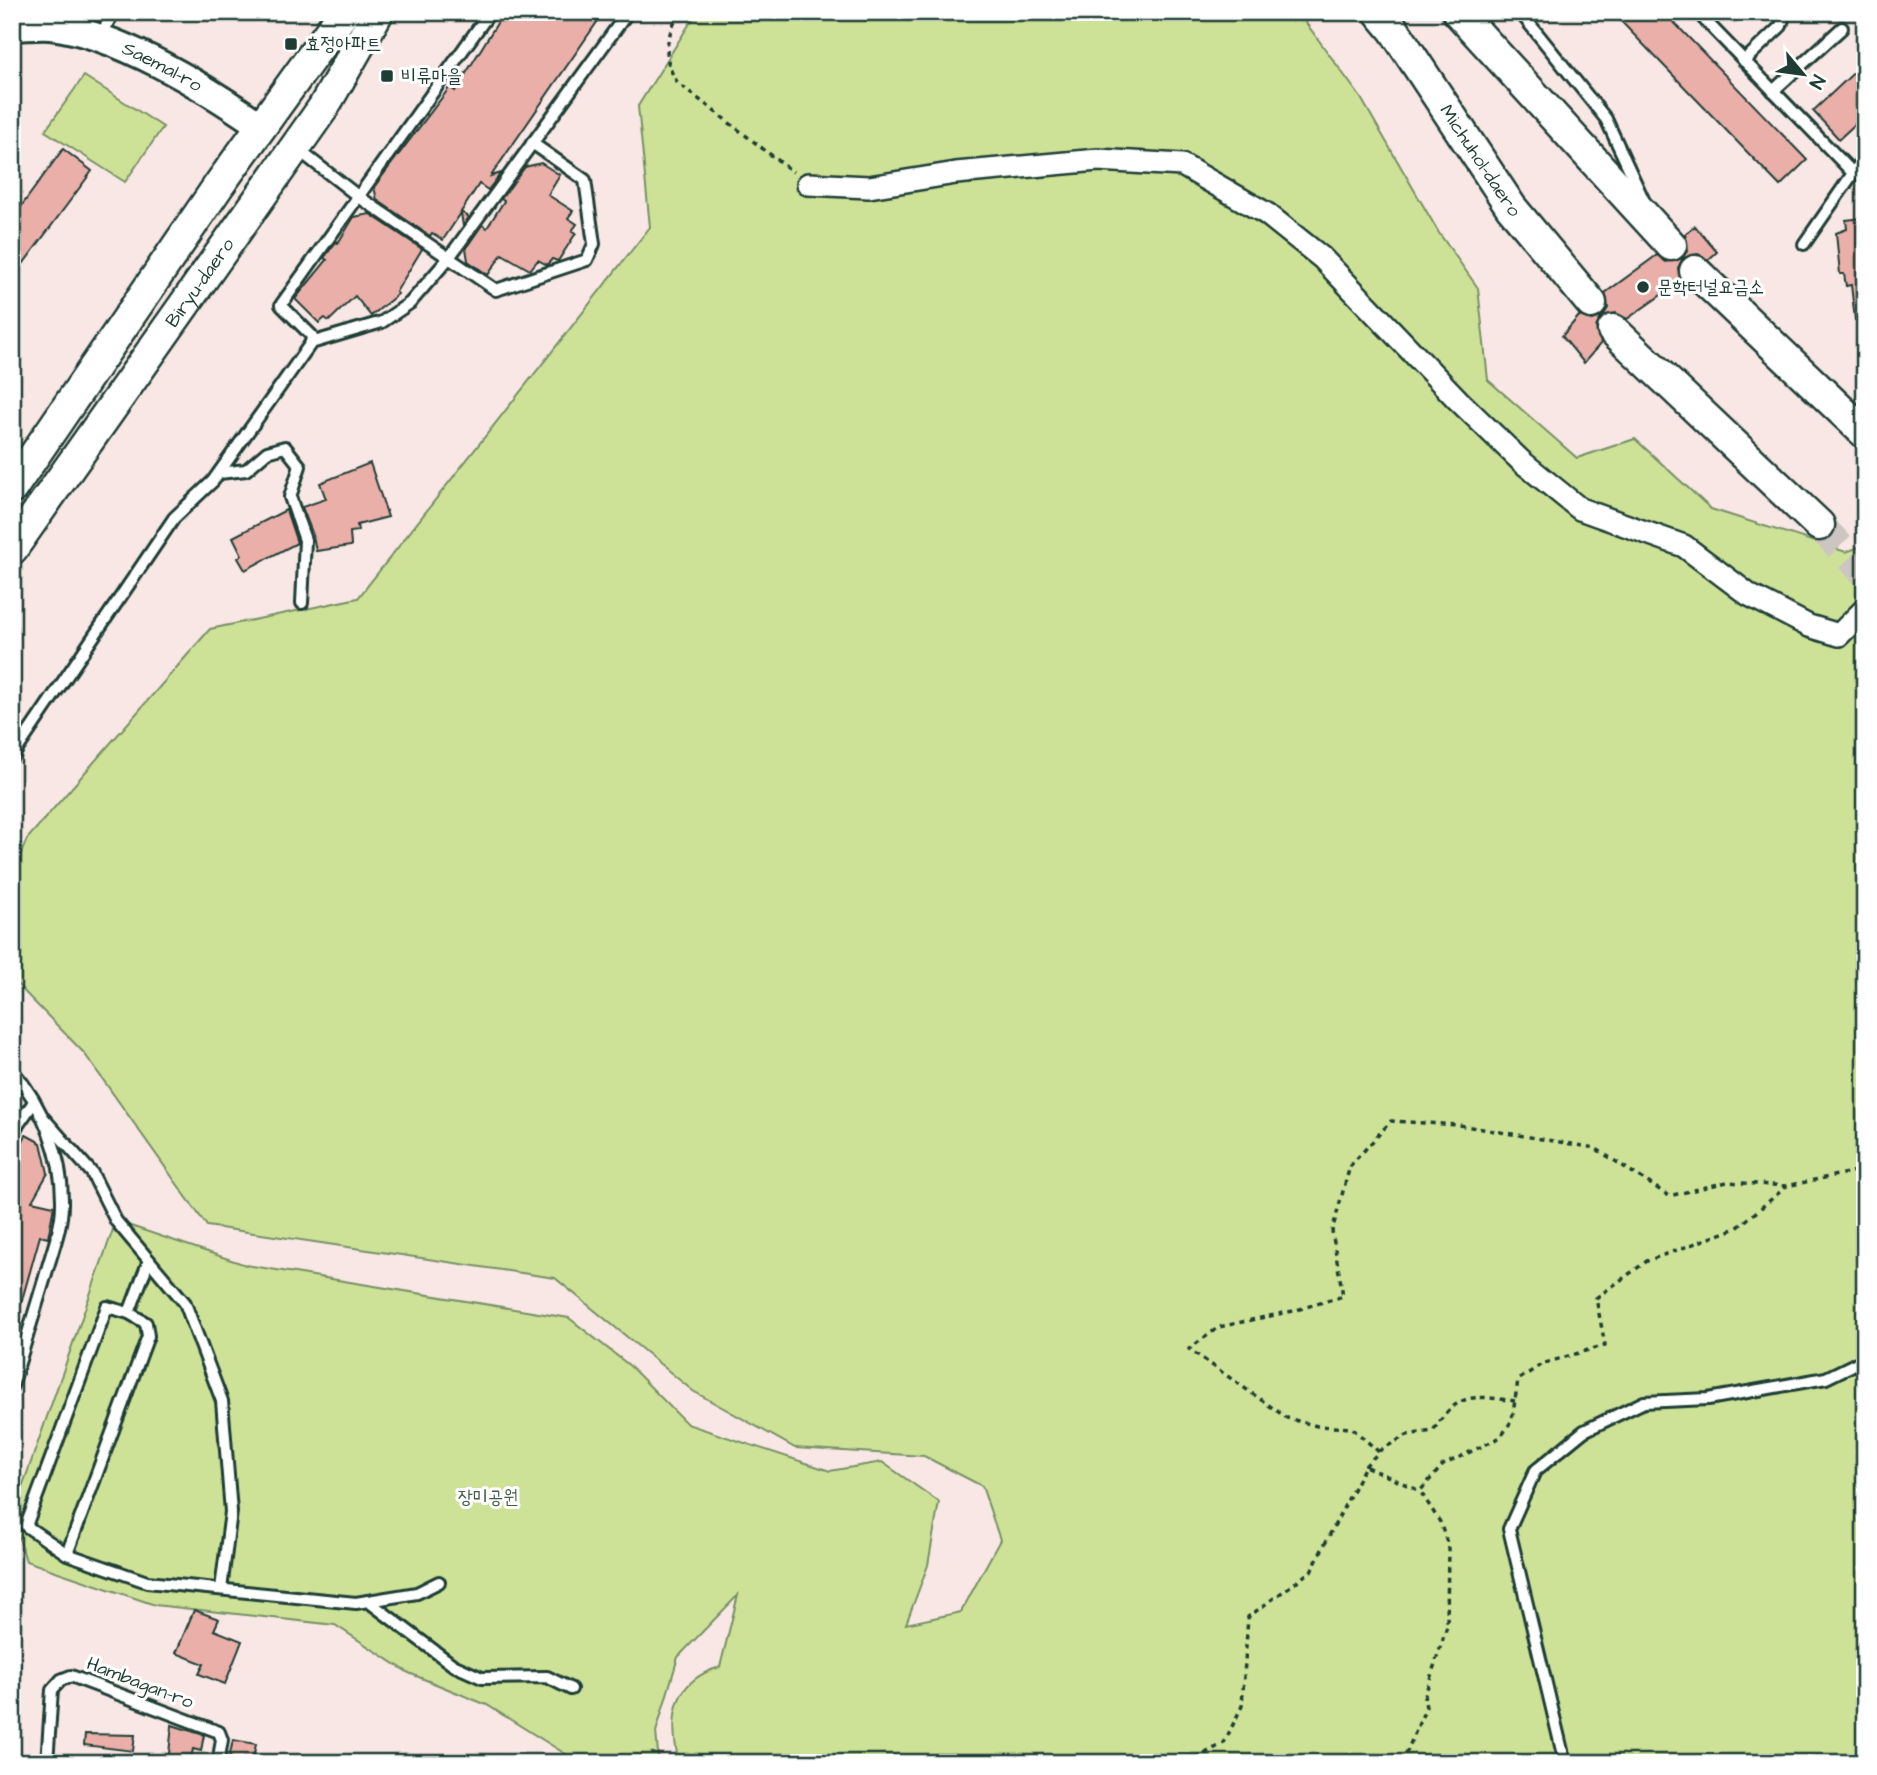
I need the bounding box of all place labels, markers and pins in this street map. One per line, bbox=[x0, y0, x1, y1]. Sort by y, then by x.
place label: 효정아파트 bbox=[305, 31, 381, 58]
marker: 효정아파트 bbox=[283, 36, 299, 52]
place label: 비류마을 bbox=[401, 63, 462, 90]
marker: 비류마을 bbox=[379, 68, 395, 84]
place label: 문학터널요금소 bbox=[1657, 274, 1764, 301]
marker: 문학터널요금소 bbox=[1635, 279, 1651, 295]

